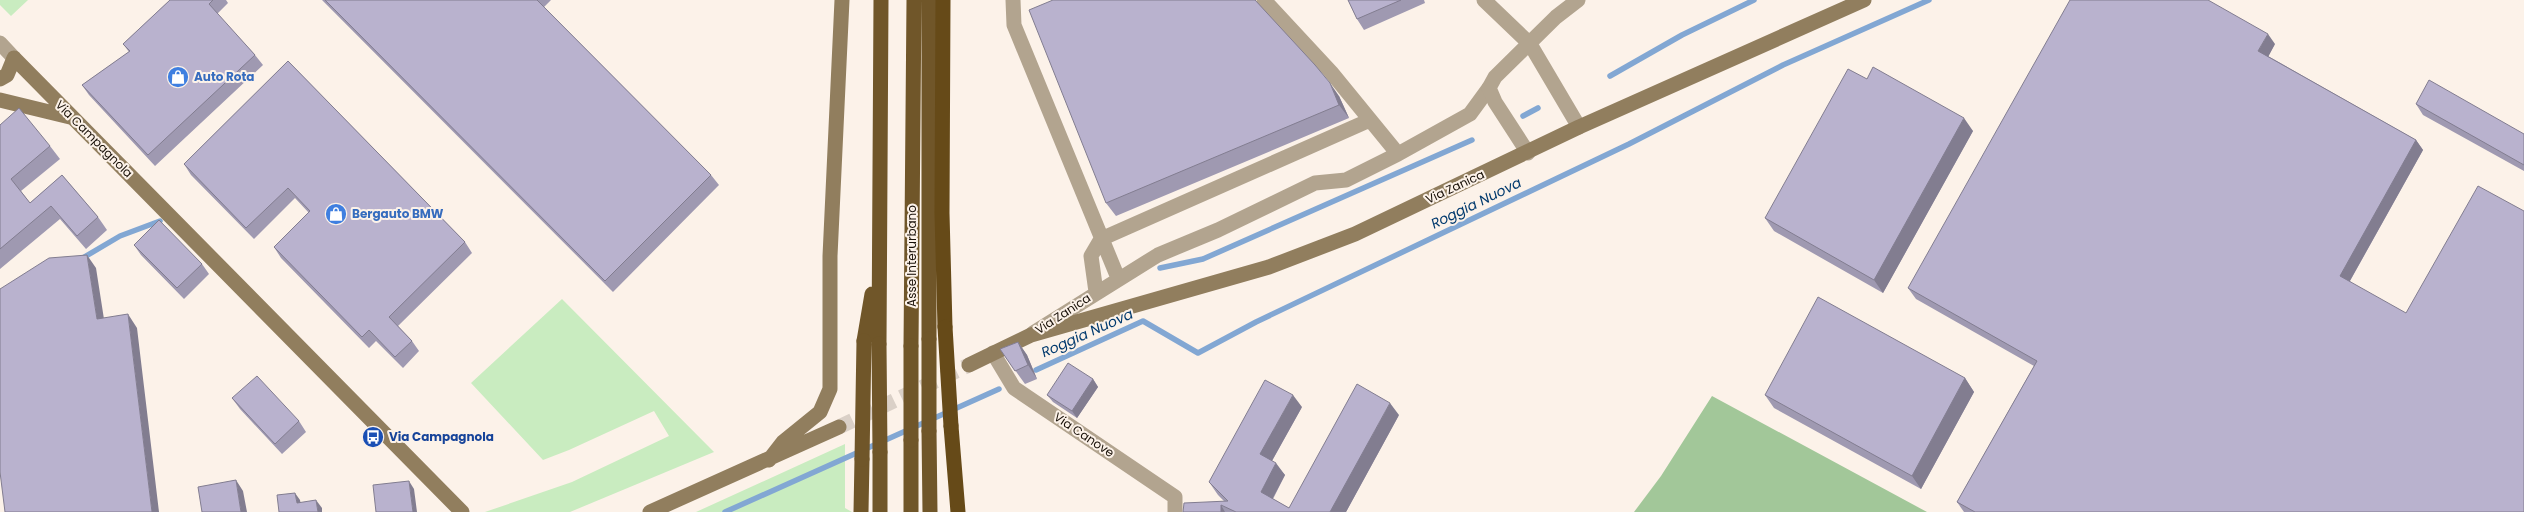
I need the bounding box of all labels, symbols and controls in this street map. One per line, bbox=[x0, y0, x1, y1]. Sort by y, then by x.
shop icon: Auto Rota bbox=[166, 65, 190, 89]
place label: Auto Rota bbox=[194, 68, 254, 85]
street label: Via Campagnola bbox=[52, 96, 137, 181]
street label: Via Zanica bbox=[1423, 166, 1487, 208]
water label: Roggia Nuova bbox=[1427, 172, 1525, 234]
shop icon: Bergauto BMW bbox=[324, 202, 348, 226]
place label: Bergauto BMW bbox=[352, 205, 444, 222]
street label: Asse Interurbano bbox=[903, 205, 920, 307]
street label: Via Zanica bbox=[1032, 289, 1094, 338]
water label: Roggia Nuova bbox=[1038, 304, 1137, 362]
street label: Via Canove bbox=[1051, 408, 1118, 461]
bus stop icon: Via Campagnola bbox=[361, 425, 385, 449]
place label: Via Campagnola bbox=[389, 428, 494, 445]

